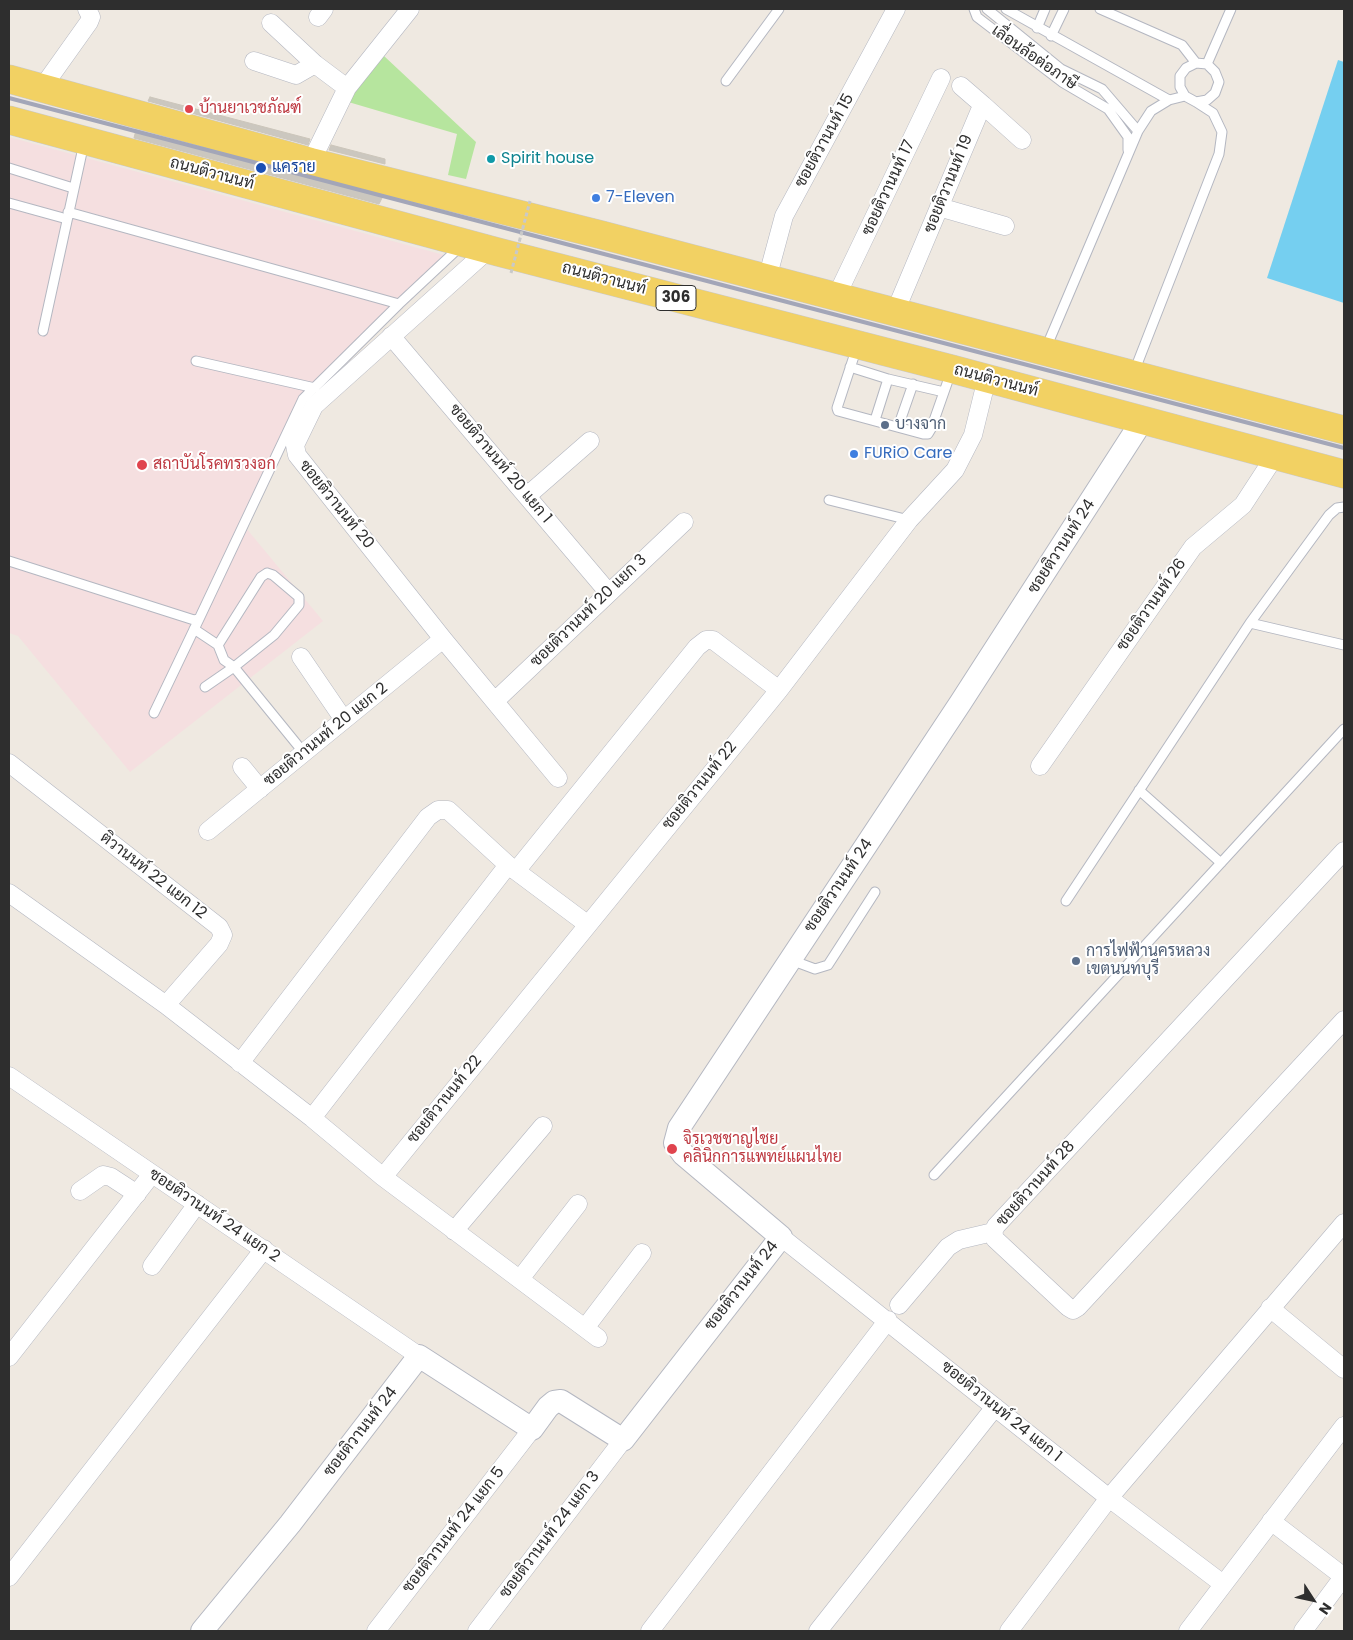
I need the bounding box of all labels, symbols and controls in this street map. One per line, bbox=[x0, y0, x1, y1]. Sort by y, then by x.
street label: เลื่อนล้อต่อภาษี bbox=[988, 21, 1080, 95]
street label: ซอยติวานนท์ 15 bbox=[791, 91, 859, 191]
place label: บ้านยาเวชภัณฑ์ bbox=[199, 99, 302, 119]
marker: บ้านยาเวชภัณฑ์ bbox=[183, 103, 195, 115]
street label: ซอยติวานนท์ 19 bbox=[921, 132, 977, 236]
street label: ซอยติวานนท์ 17 bbox=[859, 137, 919, 239]
place label: Spirit house bbox=[501, 149, 594, 169]
marker: Spirit house bbox=[485, 153, 497, 165]
street label: ถนนติวานนท์ bbox=[168, 154, 256, 194]
place label: แคราย bbox=[272, 158, 316, 178]
marker: แคราย bbox=[254, 161, 268, 175]
place label: 7-Eleven bbox=[606, 188, 675, 208]
marker: 7-Eleven bbox=[590, 192, 602, 204]
street label: ถนนติวานนท์ bbox=[560, 259, 648, 299]
road number: 306 bbox=[656, 286, 696, 310]
street label: ถนนติวานนท์ bbox=[952, 361, 1040, 401]
street label: ซอยติวานนท์ 20 แยก 1 bbox=[445, 400, 555, 528]
place label: บางจาก bbox=[895, 415, 946, 435]
marker: บางจาก bbox=[879, 419, 891, 431]
place label: FURiO Care bbox=[864, 444, 952, 464]
marker: FURiO Care bbox=[848, 448, 860, 460]
place label: สถาบันโรคทรวงอก bbox=[153, 455, 276, 475]
street label: ซอยติวานนท์ 20 bbox=[294, 457, 378, 553]
marker: สถาบันโรคทรวงอก bbox=[135, 458, 149, 472]
street label: ซอยติวานนท์ 24 bbox=[1024, 496, 1100, 598]
street label: ซอยติวานนท์ 20 แยก 3 bbox=[527, 551, 651, 671]
street label: ซอยติวานนท์ 26 bbox=[1113, 555, 1191, 655]
street label: ซอยติวานนท์ 20 แยก 2 bbox=[260, 679, 392, 791]
street label: ซอยติวานนท์ 22 bbox=[659, 738, 741, 834]
street label: ติวานนท์ 22 แยก 12 bbox=[96, 829, 210, 923]
street label: ซอยติวานนท์ 24 bbox=[801, 836, 877, 936]
place label: การไฟฟ้านครหลวง เขตนนทบุรี bbox=[1086, 942, 1210, 980]
marker: การไฟฟ้านครหลวง เขตนนทบุรี bbox=[1070, 955, 1082, 967]
street label: ซอยติวานนท์ 22 bbox=[404, 1052, 486, 1148]
place label: จิรเวชชาญไชย คลินิกการแพทย์แผนไทย bbox=[683, 1130, 842, 1168]
street label: ซอยติวานนท์ 28 bbox=[993, 1137, 1079, 1231]
marker: จิรเวชชาญไชย คลินิกการแพทย์แผนไทย bbox=[665, 1142, 679, 1156]
street label: ซอยติวานนท์ 24 แยก 2 bbox=[145, 1165, 283, 1267]
street label: ซอยติวานนท์ 24 bbox=[701, 1237, 783, 1335]
street label: ซอยติวานนท์ 24 แยก 1 bbox=[937, 1357, 1065, 1467]
street label: ซอยติวานนท์ 24 bbox=[320, 1383, 402, 1481]
street label: ซอยติวานนท์ 24 แยก 5 bbox=[399, 1463, 509, 1597]
street label: ซอยติวานนท์ 24 แยก 3 bbox=[496, 1468, 604, 1602]
north arrow bbox=[1288, 1575, 1338, 1625]
text: N bbox=[1314, 1599, 1336, 1619]

